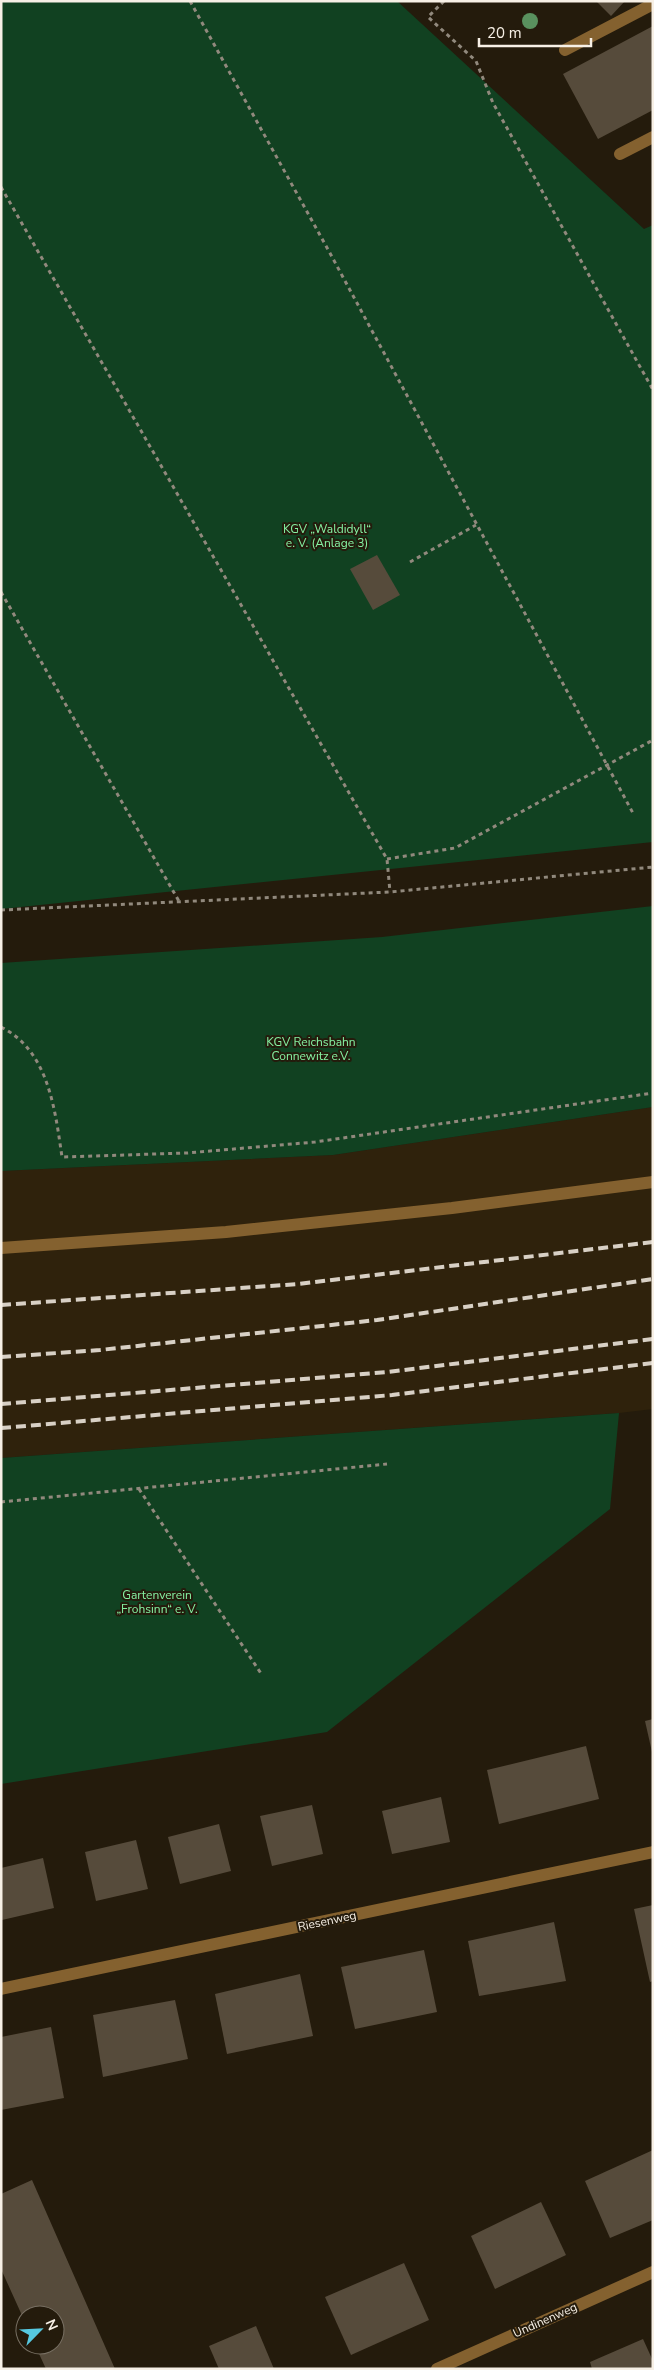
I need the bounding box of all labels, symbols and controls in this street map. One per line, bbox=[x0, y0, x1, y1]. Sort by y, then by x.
scale bar bbox=[479, 15, 592, 47]
text: 20 m bbox=[487, 23, 522, 43]
park label: KGV „Waldidyll“ e. V. (Anlage 3) bbox=[283, 521, 371, 551]
park label: KGV Reichsbahn Connewitz e.V. bbox=[266, 1034, 356, 1064]
park label: Gartenverein „Frohsinn“ e. V. bbox=[116, 1587, 198, 1617]
street label: Riesenweg bbox=[296, 1907, 358, 1935]
street label: Undinenweg bbox=[510, 2299, 580, 2341]
north arrow bbox=[15, 2305, 65, 2355]
text: N bbox=[41, 2316, 62, 2334]

